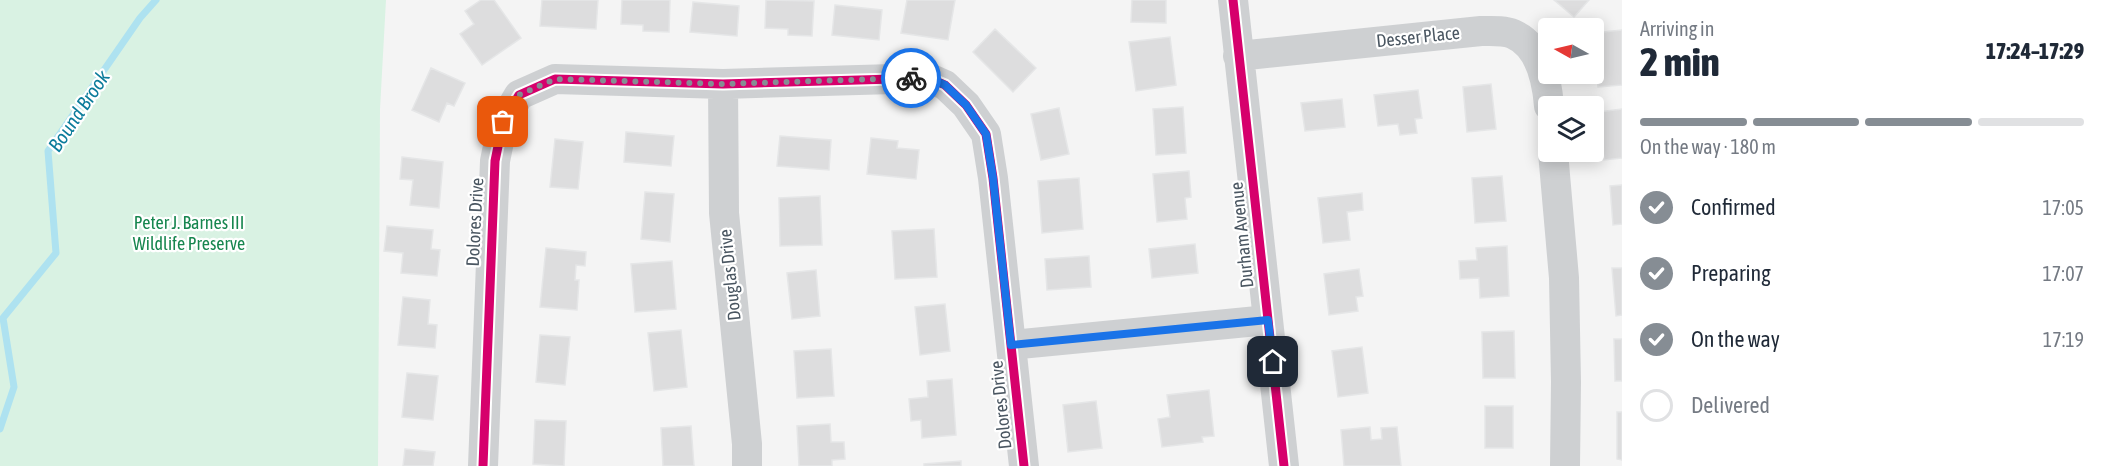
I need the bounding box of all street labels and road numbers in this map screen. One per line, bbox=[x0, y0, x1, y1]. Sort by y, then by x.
street label: Desser Place bbox=[1375, 22, 1461, 51]
street label: Dolores Drive bbox=[462, 177, 487, 267]
street label: Durham Avenue bbox=[1225, 181, 1258, 289]
street label: Douglas Drive bbox=[714, 228, 745, 322]
street label: Dolores Drive bbox=[985, 360, 1016, 450]

